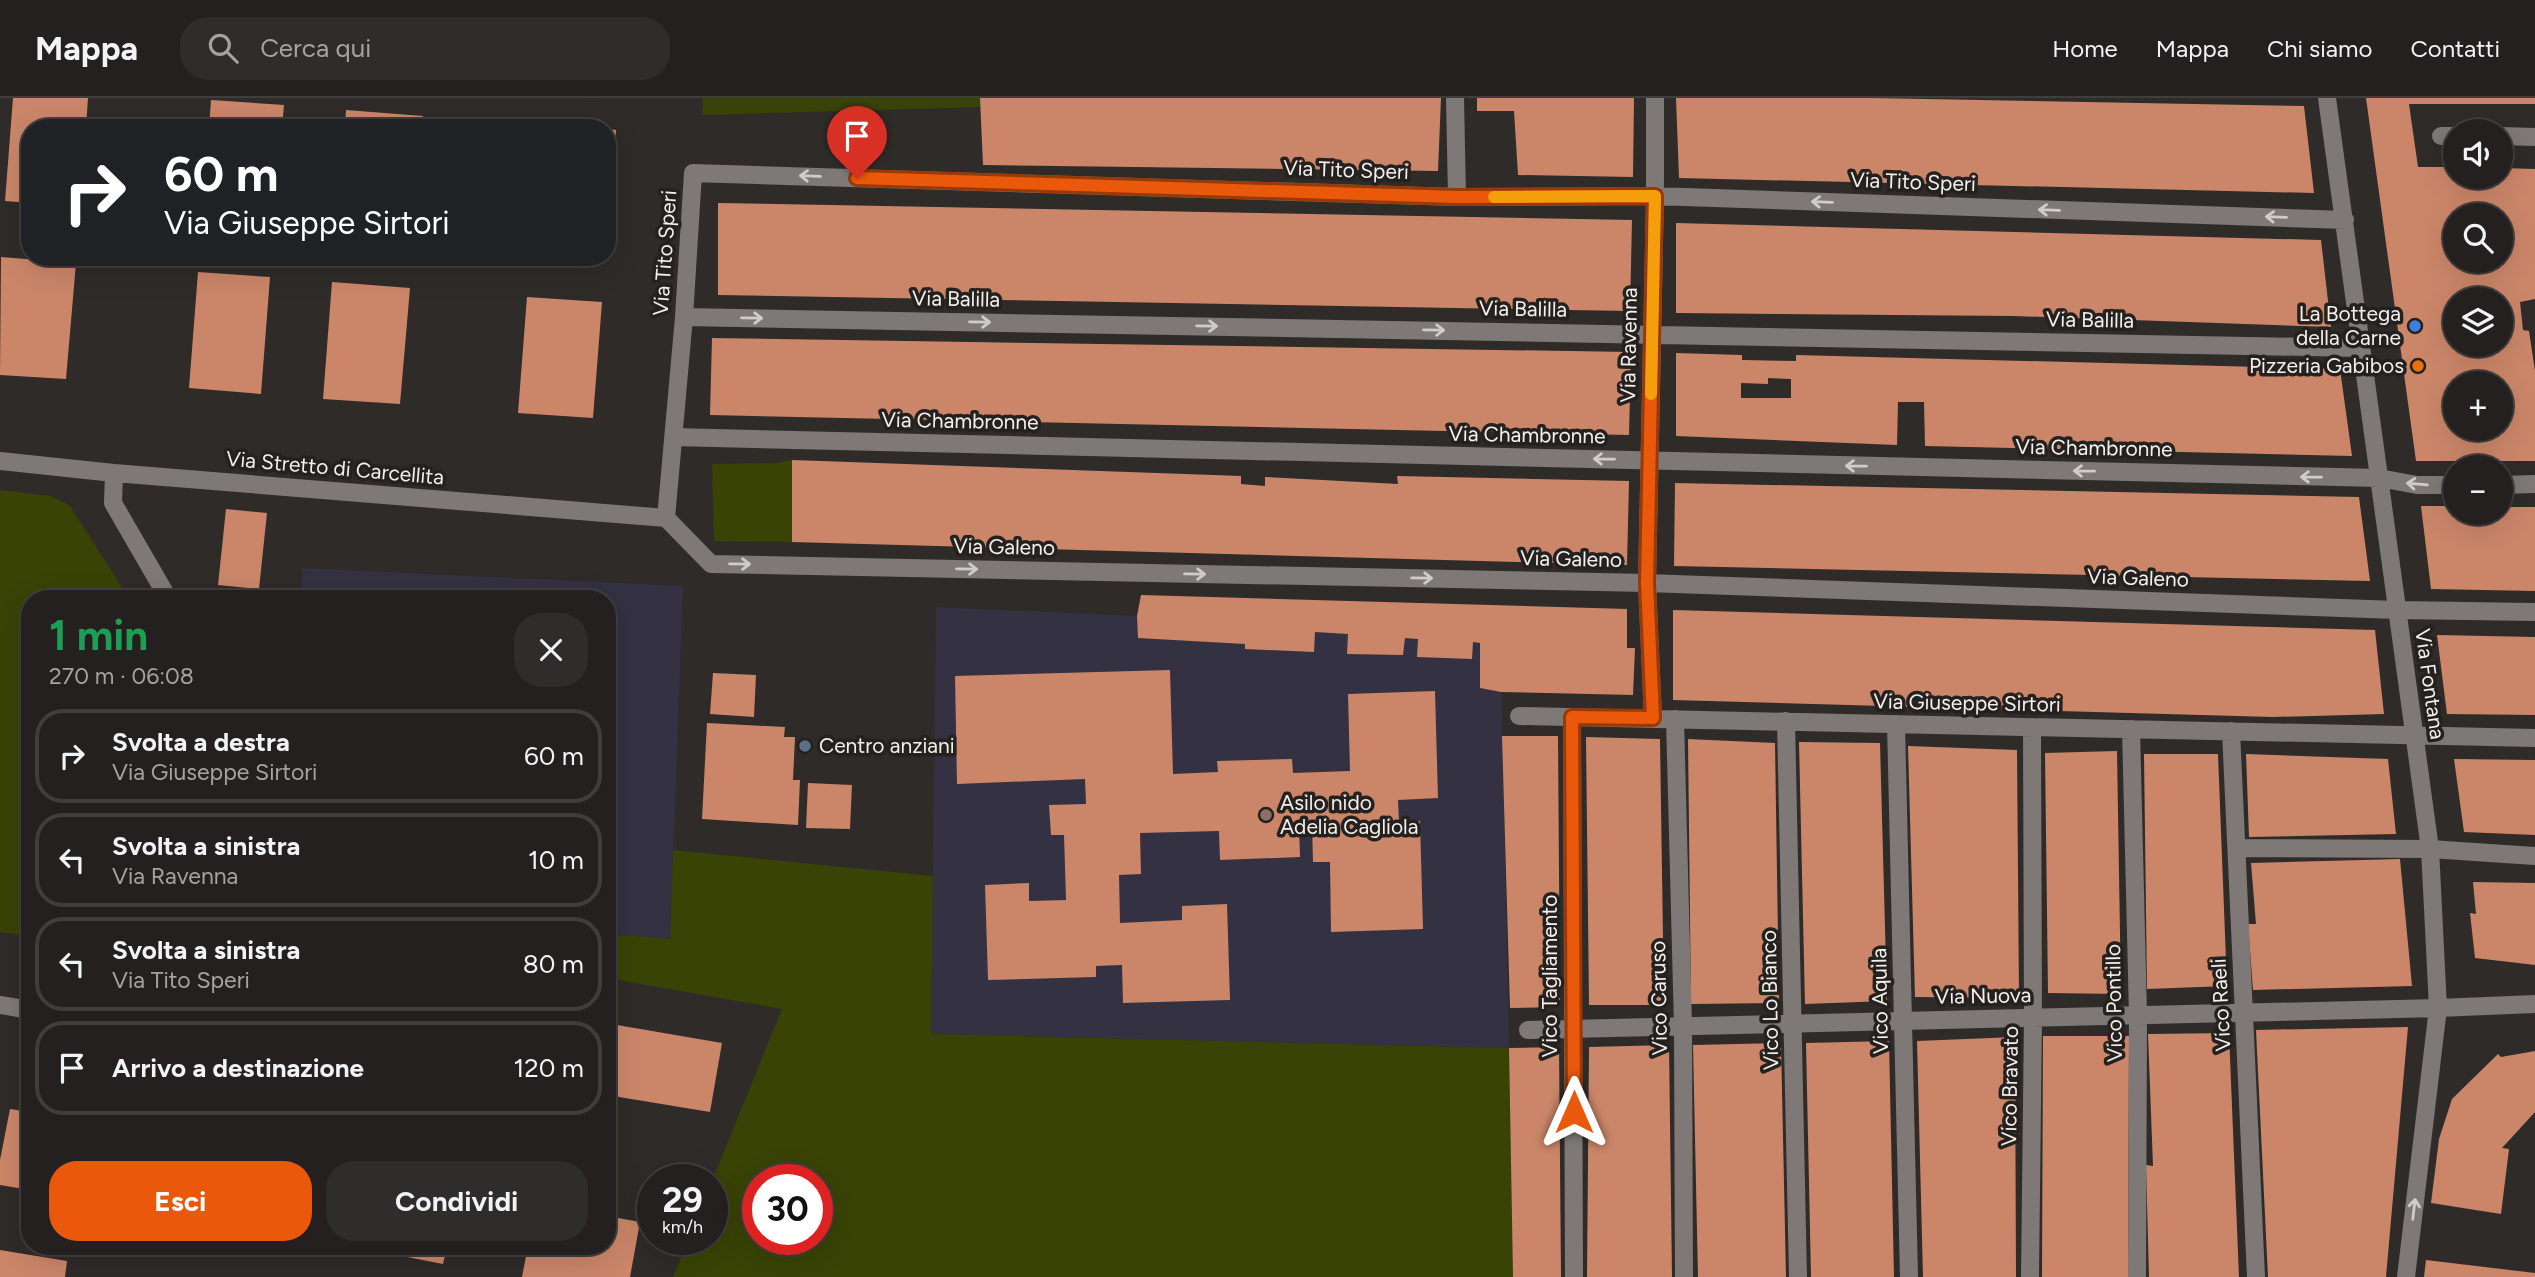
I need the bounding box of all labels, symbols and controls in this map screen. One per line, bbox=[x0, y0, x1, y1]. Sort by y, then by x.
search box bbox=[180, 17, 670, 80]
text: Mappa bbox=[35, 29, 138, 68]
icon: search bbox=[204, 29, 242, 67]
text: Cerca qui bbox=[260, 32, 371, 64]
text: Home bbox=[2052, 34, 2118, 63]
text: Mappa bbox=[2156, 34, 2229, 63]
text: Chi siamo bbox=[2267, 34, 2372, 63]
text: Contatti bbox=[2410, 34, 2500, 63]
pin bbox=[827, 106, 887, 178]
icon: arrive bbox=[838, 117, 876, 155]
map controls bbox=[2443, 119, 2513, 525]
button: sound bbox=[2443, 119, 2513, 189]
text: 60 m bbox=[164, 144, 279, 203]
icon: right bbox=[49, 147, 140, 238]
street label: Via Tito Speri bbox=[1283, 155, 1409, 184]
street label: Via Tito Speri bbox=[1850, 167, 1976, 196]
one-way arrow bbox=[799, 170, 822, 183]
street label: Via Tito Speri bbox=[648, 189, 681, 317]
one-way arrow bbox=[1810, 195, 1833, 209]
one-way arrow bbox=[2038, 203, 2061, 216]
button: search bbox=[2443, 203, 2513, 273]
text: Via Giuseppe Sirtori bbox=[164, 204, 450, 242]
one-way arrow bbox=[2265, 211, 2288, 224]
street label: Via Balilla bbox=[912, 285, 1000, 312]
street label: Via Ravenna bbox=[1615, 287, 1642, 403]
button: layers bbox=[2443, 287, 2513, 357]
street label: Via Balilla bbox=[1479, 295, 1567, 322]
place label: La Bottega della Carne bbox=[2296, 301, 2401, 350]
street label: Via Balilla bbox=[2046, 306, 2134, 333]
one-way arrow bbox=[740, 311, 763, 325]
one-way arrow bbox=[968, 315, 991, 329]
marker: La Bottega della Carne bbox=[2407, 318, 2423, 334]
one-way arrow bbox=[1195, 319, 1218, 333]
one-way arrow bbox=[1423, 323, 1446, 337]
place label: Pizzeria Gabibos bbox=[2249, 353, 2404, 378]
marker: Pizzeria Gabibos bbox=[2410, 358, 2426, 374]
button: + bbox=[2443, 371, 2513, 441]
street label: Via Chambronne bbox=[881, 407, 1039, 434]
street label: Via Chambronne bbox=[1448, 421, 1606, 448]
street label: Via Chambronne bbox=[2015, 434, 2173, 461]
street label: Via Stretto di Carcellita bbox=[225, 446, 445, 489]
one-way arrow bbox=[1593, 453, 1616, 466]
button: − bbox=[2443, 455, 2513, 525]
one-way arrow bbox=[1845, 459, 1868, 472]
one-way arrow bbox=[2073, 464, 2096, 478]
one-way arrow bbox=[2300, 470, 2323, 483]
one-way arrow bbox=[2406, 477, 2429, 490]
street label: Via Galeno bbox=[953, 533, 1055, 560]
street label: Via Galeno bbox=[1520, 545, 1622, 572]
one-way arrow bbox=[728, 557, 751, 571]
one-way arrow bbox=[955, 562, 978, 576]
street label: Via Galeno bbox=[2087, 563, 2189, 592]
one-way arrow bbox=[1183, 567, 1206, 580]
one-way arrow bbox=[1410, 572, 1433, 585]
text: 1 min bbox=[49, 610, 148, 661]
button: close bbox=[514, 613, 588, 687]
street label: Via Fontana bbox=[2410, 627, 2451, 741]
text: 270 m · 06:08 bbox=[49, 662, 194, 690]
street label: Via Giuseppe Sirtori bbox=[1873, 688, 2061, 717]
text: Svolta a destra bbox=[112, 726, 290, 758]
place label: Centro anziani bbox=[819, 733, 955, 758]
icon: right bbox=[53, 737, 91, 775]
marker: Centro anziani bbox=[797, 738, 813, 754]
text: 60 m bbox=[524, 740, 584, 772]
text: Via Giuseppe Sirtori bbox=[112, 758, 317, 786]
place label: Asilo nido Adelia Cagliola bbox=[1280, 790, 1418, 839]
marker: Asilo nido Adelia Cagliola bbox=[1258, 807, 1274, 823]
text: Svolta a sinistra bbox=[112, 830, 300, 862]
icon: left bbox=[53, 841, 91, 879]
text: 10 m bbox=[528, 844, 584, 876]
text: Via Ravenna bbox=[112, 862, 238, 890]
street label: Vico Tagliamento bbox=[1537, 895, 1562, 1057]
street label: Vico Lo Bianco bbox=[1756, 930, 1783, 1070]
text: Svolta a sinistra bbox=[112, 934, 300, 966]
street label: Vico Caruso bbox=[1645, 940, 1672, 1056]
street label: Vico Pontillo bbox=[2100, 944, 2127, 1062]
icon: left bbox=[53, 945, 91, 983]
text: 80 m bbox=[523, 948, 584, 980]
street label: Vico Aquila bbox=[1866, 948, 1893, 1054]
street label: Vico Raeli bbox=[2206, 958, 2235, 1052]
text: Via Tito Speri bbox=[112, 966, 250, 994]
street label: Via Nuova bbox=[1934, 982, 2031, 1009]
street label: Vico Bravato bbox=[1996, 1026, 2023, 1146]
icon: arrive bbox=[53, 1049, 91, 1087]
text: Arrivo a destinazione bbox=[112, 1052, 364, 1084]
text: 120 m bbox=[514, 1052, 584, 1084]
position arrow bbox=[1537, 1075, 1611, 1149]
button: Esci bbox=[49, 1161, 312, 1241]
button: Condividi bbox=[326, 1161, 588, 1241]
speed limit sign: 30 bbox=[742, 1164, 833, 1255]
text: 29 bbox=[662, 1179, 703, 1221]
one-way arrow bbox=[2408, 1198, 2421, 1221]
text: km/h bbox=[662, 1216, 703, 1238]

